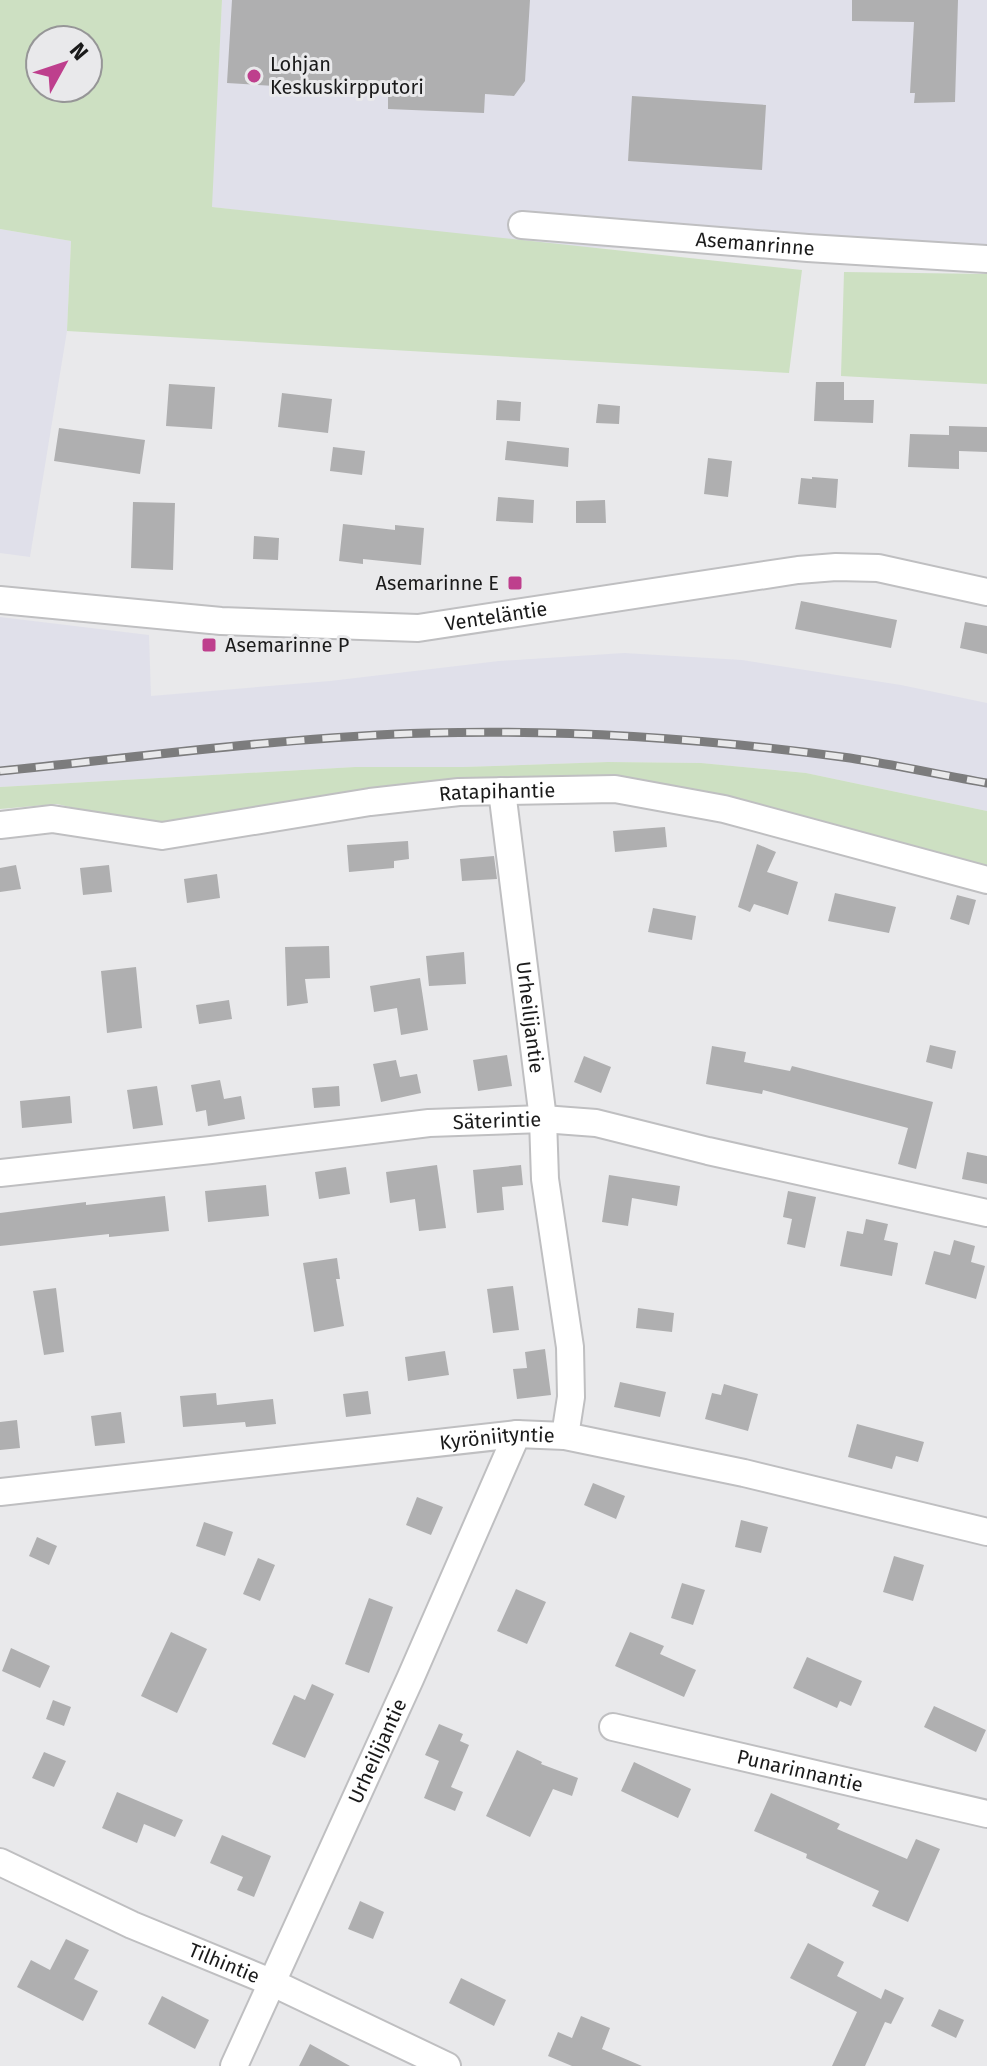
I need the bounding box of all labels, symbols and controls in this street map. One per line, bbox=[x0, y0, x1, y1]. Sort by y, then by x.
north arrow bbox=[24, 24, 104, 104]
text: N bbox=[64, 37, 94, 66]
place label: Lohjan Keskuskirpputori bbox=[270, 52, 424, 99]
marker: Lohjan Keskuskirpputori bbox=[245, 67, 263, 85]
street label: Asemanrinne bbox=[695, 227, 815, 260]
place label: Asemarinne E bbox=[376, 571, 499, 595]
marker: Asemarinne E bbox=[506, 574, 524, 592]
street label: Venteläntie bbox=[443, 596, 549, 636]
place label: Asemarinne P bbox=[225, 633, 349, 657]
marker: Asemarinne P bbox=[200, 636, 218, 654]
street label: Ratapihantie bbox=[438, 778, 555, 806]
street label: Urheilijantie bbox=[511, 960, 549, 1075]
street label: Säterintie bbox=[452, 1107, 542, 1134]
street label: Kyröniityntie bbox=[438, 1422, 555, 1455]
street label: Urheilijantie bbox=[343, 1695, 412, 1807]
street label: Punarinnantie bbox=[735, 1744, 865, 1797]
street label: Tilhintie bbox=[185, 1938, 263, 1988]

